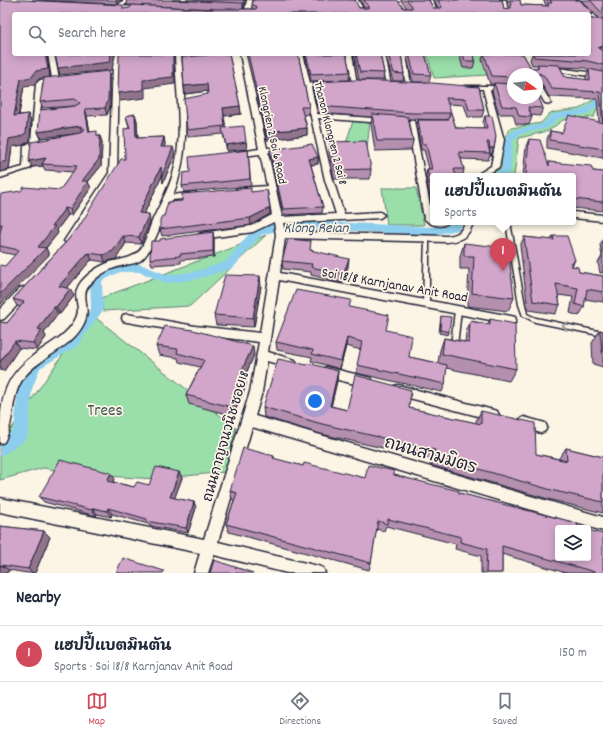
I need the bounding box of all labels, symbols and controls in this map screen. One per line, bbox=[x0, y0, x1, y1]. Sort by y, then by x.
search box bbox=[12, 12, 591, 56]
icon: search bbox=[26, 23, 48, 45]
text: Search here bbox=[58, 23, 126, 45]
north arrow bbox=[507, 68, 543, 104]
street label: Thanon Klongren 2 Soi 8 bbox=[308, 80, 351, 187]
street label: Klongrien 2 Soi 6 Road bbox=[253, 85, 290, 186]
popup bbox=[430, 173, 576, 225]
text: แฮปปี้แบตมินตัน bbox=[444, 182, 562, 204]
text: Sports bbox=[444, 204, 477, 223]
water label: Klong Reian bbox=[284, 218, 349, 240]
pin: 1 bbox=[490, 238, 516, 271]
street label: Soi 18/8 Karnjanav Anit Road bbox=[320, 263, 469, 309]
one-way arrow bbox=[562, 322, 568, 330]
street label: ถนนกาญจนวนิช ซอย18 bbox=[199, 368, 255, 504]
your location bbox=[305, 391, 325, 411]
park label: Trees bbox=[87, 400, 123, 424]
street label: ถนนสามมิตร bbox=[381, 431, 480, 482]
map controls bbox=[555, 525, 591, 561]
button: layers bbox=[555, 525, 591, 561]
text: Nearby bbox=[16, 587, 60, 611]
text: แฮปปี้แบตมินตัน bbox=[54, 636, 172, 658]
text: 1 bbox=[28, 644, 30, 663]
text: 150 m bbox=[559, 644, 587, 663]
text: Sports · Soi 18/8 Karnjanav Anit Road bbox=[54, 658, 233, 677]
tab: Map bbox=[86, 690, 108, 730]
tab: Directions bbox=[279, 690, 321, 730]
tab: Saved bbox=[493, 690, 517, 730]

